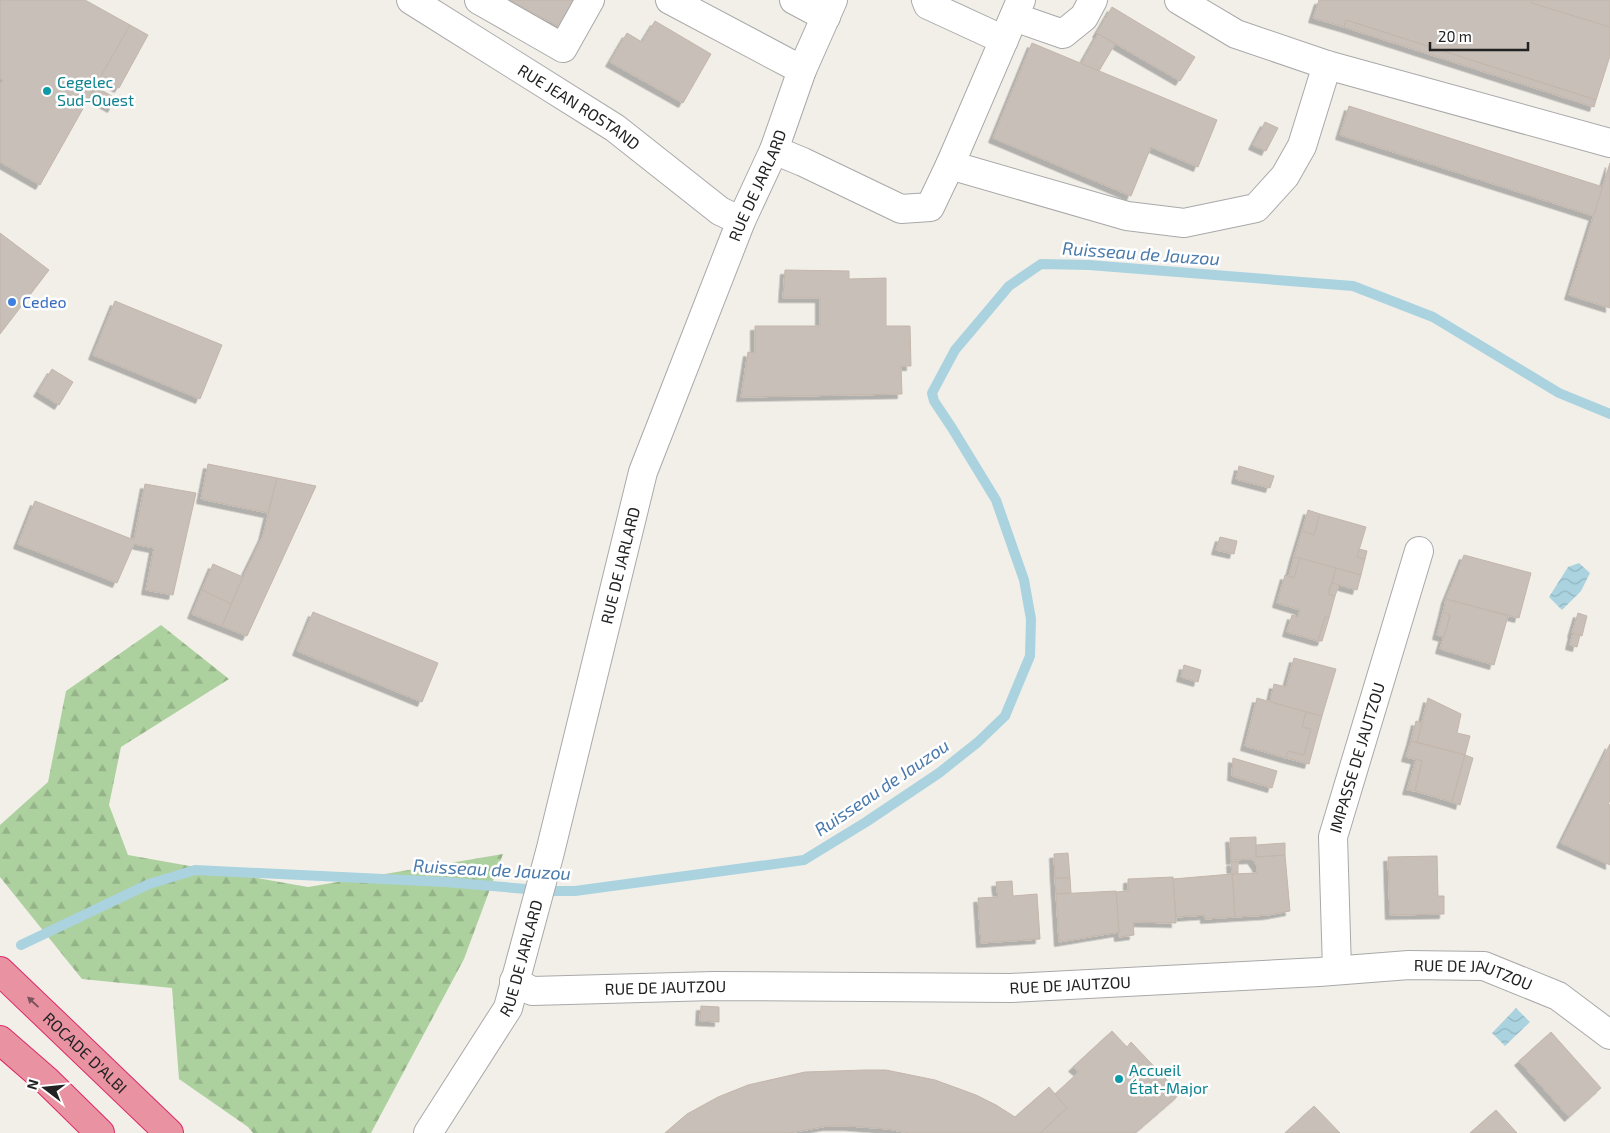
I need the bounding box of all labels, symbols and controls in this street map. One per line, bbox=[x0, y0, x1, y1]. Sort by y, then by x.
scale bar bbox=[1430, 20, 1528, 52]
text: 20 m bbox=[1438, 27, 1472, 45]
street label: RUE JEAN ROSTAND bbox=[515, 60, 644, 153]
place label: Cegelec Sud-Ouest bbox=[57, 72, 134, 109]
marker: Cegelec Sud-Ouest bbox=[41, 85, 53, 97]
street label: RUE DE JARLARD bbox=[724, 127, 789, 243]
water label: Ruisseau de Jauzou bbox=[1062, 237, 1221, 269]
place label: Cedeo bbox=[22, 292, 67, 311]
marker: Cedeo bbox=[6, 296, 18, 308]
street label: RUE DE JARLARD bbox=[596, 505, 643, 626]
street label: IMPASSE DE JAUTZOU bbox=[1325, 680, 1388, 835]
water label: Ruisseau de Jauzou bbox=[810, 734, 953, 840]
water label: Ruisseau de Jauzou bbox=[413, 854, 571, 884]
street label: RUE DE JARLARD bbox=[495, 898, 546, 1020]
street label: RUE DE JAUTZOU bbox=[1414, 955, 1535, 994]
street label: RUE DE JAUTZOU bbox=[1009, 972, 1131, 997]
street label: RUE DE JAUTZOU bbox=[604, 976, 726, 998]
one-way arrow bbox=[28, 996, 40, 1008]
street label: ROCADE D'ALBI bbox=[40, 1008, 131, 1097]
place label: Accueil État-Major bbox=[1129, 1060, 1209, 1098]
north arrow bbox=[20, 1063, 70, 1113]
marker: Accueil État-Major bbox=[1113, 1073, 1125, 1085]
text: N bbox=[22, 1077, 42, 1091]

